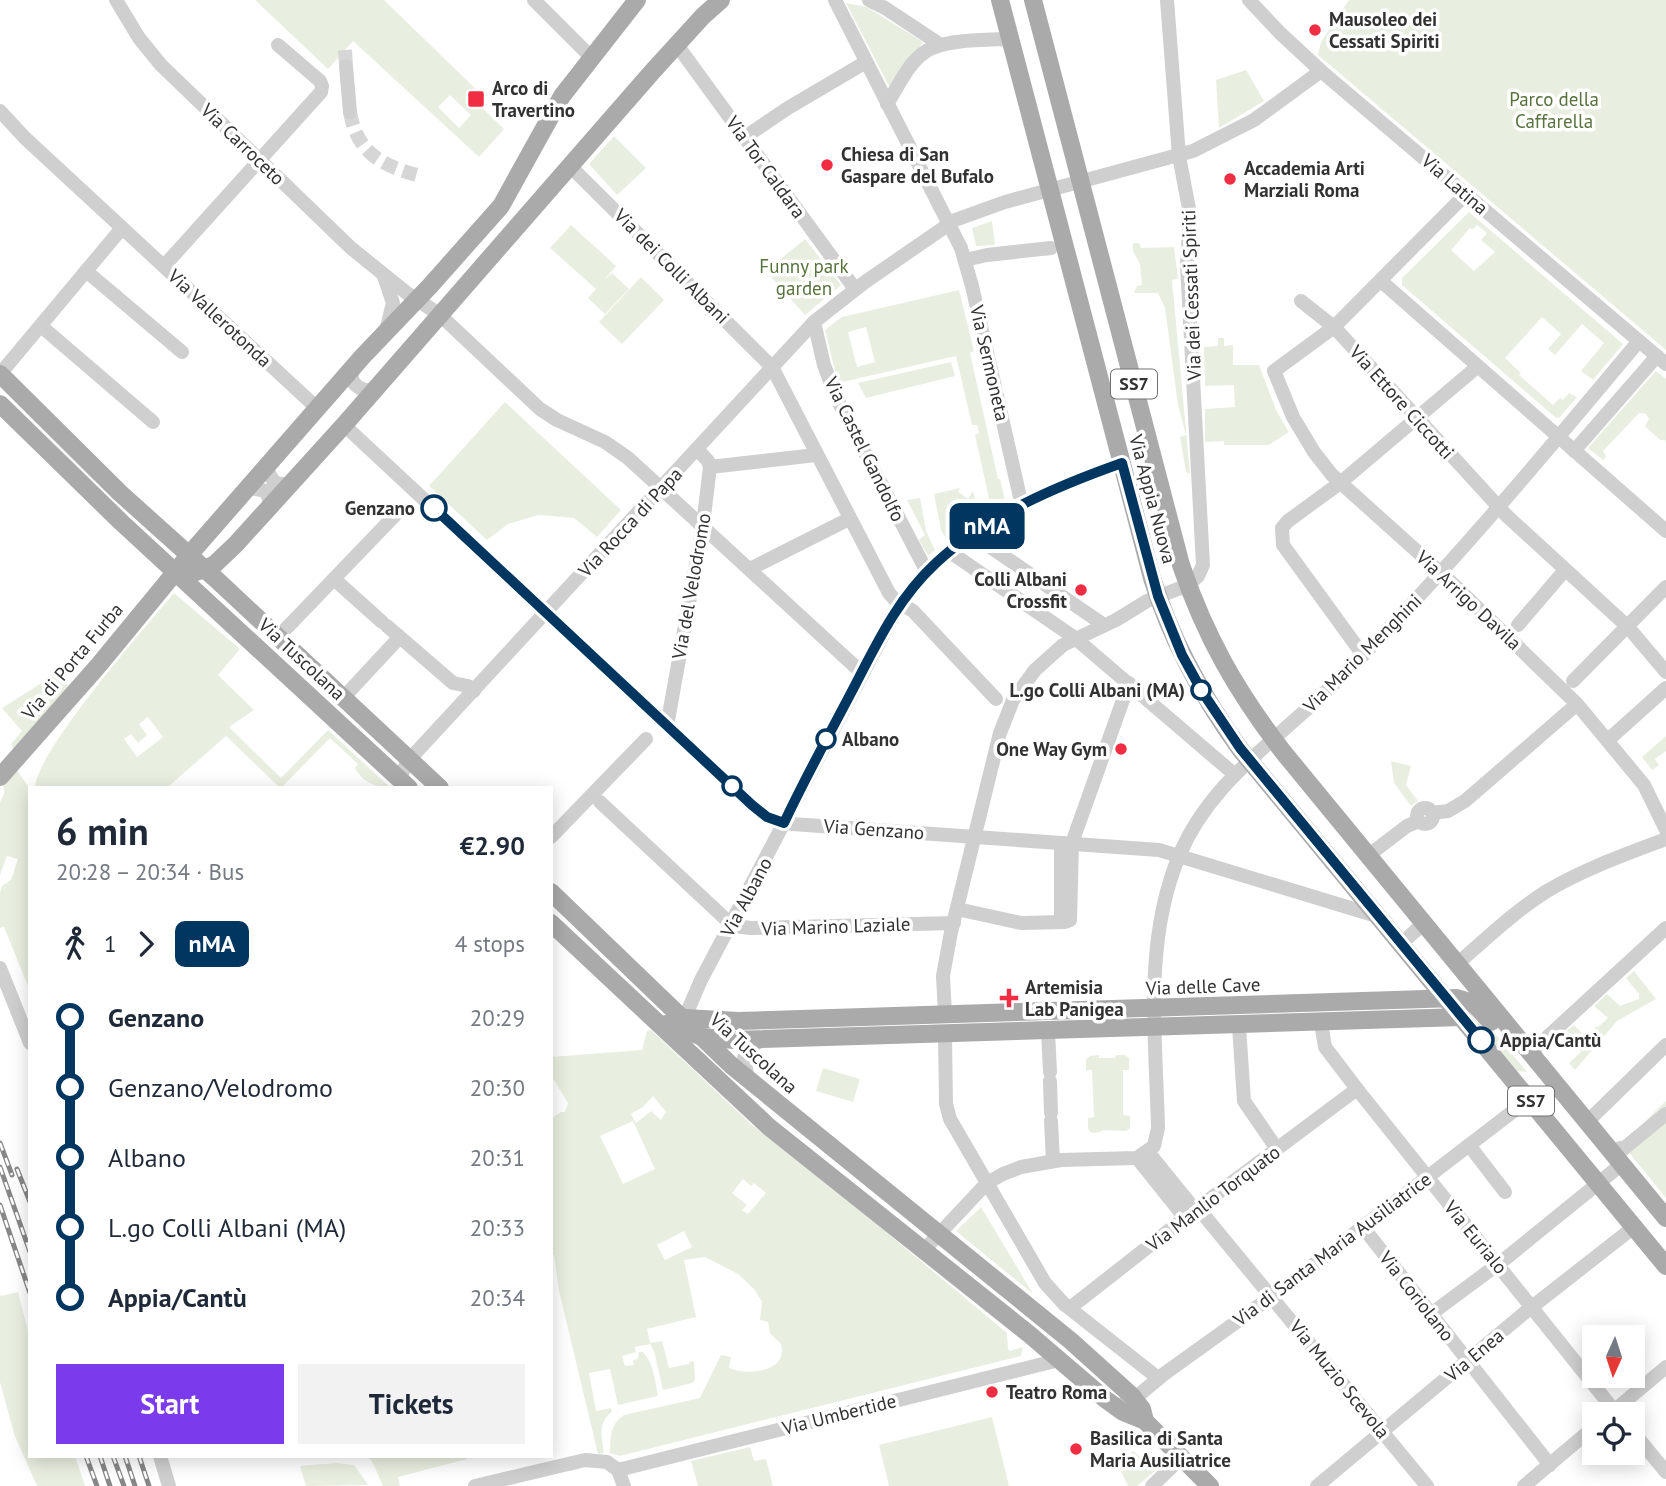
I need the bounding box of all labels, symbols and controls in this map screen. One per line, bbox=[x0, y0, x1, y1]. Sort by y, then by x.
place label: Mausoleo dei Cessati Spiriti bbox=[1329, 7, 1440, 53]
marker: Mausoleo dei Cessati Spiriti bbox=[1307, 22, 1323, 38]
place label: Arco di Travertino bbox=[492, 76, 575, 122]
park label: Parco della Caffarella bbox=[1509, 87, 1599, 133]
marker: Arco di Travertino bbox=[466, 89, 486, 109]
street label: Via Carroceto bbox=[195, 97, 290, 190]
street label: Via Tor Caldara bbox=[720, 110, 811, 223]
place label: Chiesa di San Gaspare del Bufalo bbox=[841, 142, 994, 188]
street label: Via Latina bbox=[1416, 148, 1493, 219]
place label: Accademia Arti Marziali Roma bbox=[1244, 156, 1365, 202]
marker: Chiesa di San Gaspare del Bufalo bbox=[819, 157, 835, 173]
marker: Accademia Arti Marziali Roma bbox=[1222, 171, 1238, 187]
street label: Via dei Colli Albani bbox=[609, 203, 735, 329]
street label: Via dei Cessati Spiriti bbox=[1176, 209, 1206, 382]
park label: Funny park garden bbox=[759, 254, 849, 300]
street label: Via Vallerotonda bbox=[162, 263, 277, 372]
street label: Via Sermoneta bbox=[965, 302, 1015, 423]
street label: Via Ettore Ciccotti bbox=[1344, 339, 1459, 464]
road number: SS7 bbox=[1111, 370, 1157, 398]
street label: Via Castel Gandolfo bbox=[819, 372, 910, 525]
street label: Via Appia Nuova bbox=[1124, 431, 1182, 566]
street label: Via Rocca di Papa bbox=[572, 462, 687, 583]
marker: Genzano bbox=[421, 495, 447, 521]
place label: Genzano bbox=[345, 496, 415, 520]
line badge: nMA bbox=[947, 503, 1027, 549]
text: nMA bbox=[964, 510, 1010, 541]
street label: Via del Velodromo bbox=[666, 511, 716, 662]
street label: Via Arrigo Davila bbox=[1411, 544, 1527, 655]
place label: Colli Albani Crossfit bbox=[974, 567, 1067, 613]
marker: Colli Albani Crossfit bbox=[1073, 582, 1089, 598]
street label: Via Mario Menghini bbox=[1297, 589, 1426, 718]
street label: Via di Porta Furba bbox=[16, 598, 128, 725]
street label: Via Tuscolana bbox=[253, 612, 350, 705]
place label: L.go Colli Albani (MA) bbox=[1009, 678, 1185, 702]
marker: L.go Colli Albani (MA) bbox=[1191, 680, 1211, 700]
place label: Albano bbox=[842, 727, 899, 751]
marker: Albano bbox=[816, 729, 836, 749]
place label: One Way Gym bbox=[996, 737, 1107, 761]
marker: One Way Gym bbox=[1113, 741, 1129, 757]
unlabelled marker bbox=[722, 776, 742, 796]
text: 6 min bbox=[56, 806, 149, 855]
street label: Via Genzano bbox=[822, 813, 925, 844]
text: €2.90 bbox=[460, 829, 525, 862]
street label: Via Albano bbox=[715, 853, 777, 942]
text: 20:28 – 20:34 · Bus bbox=[56, 857, 244, 886]
street label: Via Marino Laziale bbox=[760, 911, 911, 941]
icon: walk bbox=[56, 925, 94, 963]
icon: forward bbox=[127, 925, 165, 963]
text: nMA bbox=[189, 928, 235, 959]
text: 1 bbox=[104, 929, 117, 958]
text: 4 stops bbox=[455, 929, 525, 958]
street label: Via delle Cave bbox=[1144, 972, 1261, 1000]
place label: Artemisia Lab Panigea bbox=[1025, 975, 1124, 1021]
marker: Artemisia Lab Panigea bbox=[999, 988, 1019, 1008]
text: Genzano bbox=[108, 1001, 204, 1034]
text: 20:29 bbox=[470, 1003, 525, 1032]
street label: Via Tuscolana bbox=[704, 1007, 803, 1099]
marker: Appia/Cantù bbox=[1468, 1027, 1494, 1053]
place label: Appia/Cantù bbox=[1500, 1028, 1601, 1052]
text: Genzano/Velodromo bbox=[108, 1071, 333, 1104]
text: 20:30 bbox=[470, 1073, 525, 1102]
road number: SS7 bbox=[1508, 1086, 1554, 1116]
street label: Via Manlio Torquato bbox=[1140, 1140, 1285, 1257]
text: Albano bbox=[108, 1141, 186, 1174]
text: 20:31 bbox=[470, 1143, 525, 1172]
street label: Via di Santa Maria Ausiliatrice bbox=[1227, 1167, 1436, 1332]
street label: Via Eurialo bbox=[1439, 1195, 1513, 1279]
text: L.go Colli Albani (MA) bbox=[108, 1211, 346, 1244]
text: 20:33 bbox=[470, 1213, 525, 1242]
street label: Via Coriolano bbox=[1374, 1245, 1460, 1346]
text: Appia/Cantù bbox=[108, 1281, 247, 1314]
text: 20:34 bbox=[470, 1283, 525, 1312]
street label: Via Muzio Scevola bbox=[1284, 1314, 1395, 1443]
street label: Via Enea bbox=[1439, 1323, 1509, 1387]
north arrow bbox=[1582, 1325, 1645, 1388]
map controls bbox=[1582, 1325, 1645, 1465]
button: Start bbox=[56, 1364, 284, 1444]
button: Tickets bbox=[298, 1364, 525, 1444]
place label: Teatro Roma bbox=[1006, 1380, 1107, 1404]
marker: Teatro Roma bbox=[984, 1384, 1000, 1400]
street label: Via Umbertide bbox=[779, 1388, 898, 1440]
button: locate bbox=[1582, 1402, 1645, 1465]
place label: Basilica di Santa Maria Ausiliatrice bbox=[1090, 1426, 1231, 1472]
marker: Basilica di Santa Maria Ausiliatrice bbox=[1068, 1441, 1084, 1457]

